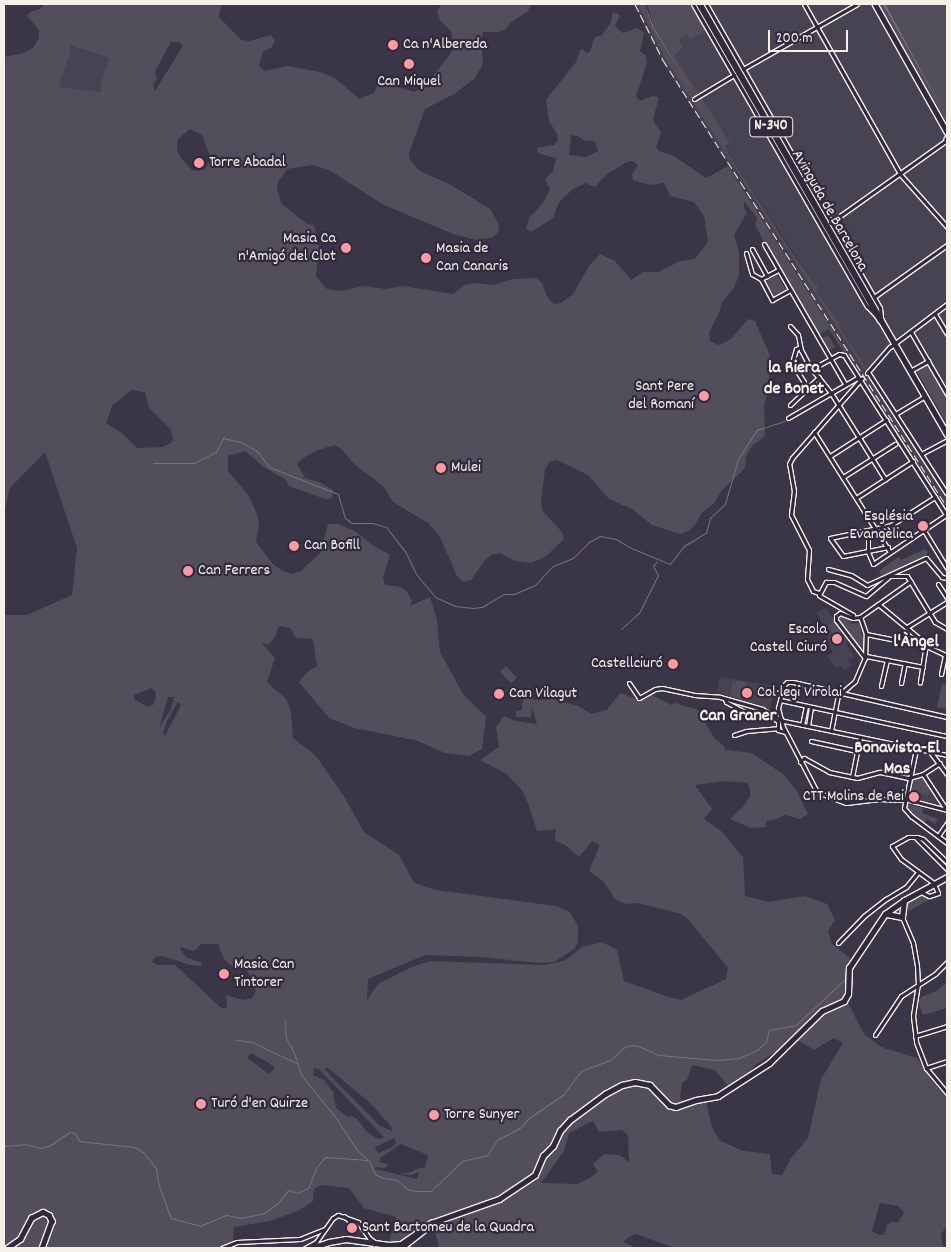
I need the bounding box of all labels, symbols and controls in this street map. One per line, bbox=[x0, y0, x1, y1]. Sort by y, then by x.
scale bar bbox=[771, 20, 851, 52]
text: 200 m bbox=[776, 28, 813, 50]
place label: Ca n'Albereda bbox=[403, 35, 487, 55]
marker: Ca n'Albereda bbox=[387, 39, 399, 51]
marker: Can Miquel bbox=[403, 58, 415, 70]
place label: Can Miquel bbox=[377, 72, 441, 92]
road number: N-340 bbox=[748, 114, 794, 140]
street label: Avinguda de Barcelona bbox=[786, 147, 872, 275]
place label: Torre Abadal bbox=[209, 153, 286, 173]
marker: Torre Abadal bbox=[193, 157, 205, 169]
place label: Masia Ca n'Amigó del Clot bbox=[238, 229, 336, 267]
place label: Masia de Can Canaris bbox=[436, 239, 508, 277]
marker: Masia Ca n'Amigó del Clot bbox=[340, 242, 352, 254]
marker: Masia de Can Canaris bbox=[420, 252, 432, 264]
district label: la Riera de Bonet bbox=[764, 359, 824, 402]
place label: Sant Pere del Romaní bbox=[628, 377, 694, 415]
marker: Sant Pere del Romaní bbox=[698, 390, 710, 402]
place label: Mulei bbox=[451, 458, 481, 478]
marker: Mulei bbox=[435, 462, 447, 474]
place label: Església Evangèlica bbox=[850, 507, 913, 545]
marker: Església Evangèlica bbox=[917, 520, 929, 532]
place label: Can Bofill bbox=[304, 536, 360, 556]
marker: Can Bofill bbox=[288, 540, 300, 552]
place label: Can Ferrers bbox=[198, 561, 270, 581]
marker: Can Ferrers bbox=[182, 565, 194, 577]
place label: Escola Castell Ciuró bbox=[750, 620, 827, 658]
district label: l'Àngel bbox=[893, 632, 939, 654]
marker: Escola Castell Ciuró bbox=[831, 633, 843, 645]
place label: Castellciuró bbox=[591, 654, 663, 674]
marker: Castellciuró bbox=[667, 658, 679, 670]
place label: Col·legi Virolai bbox=[757, 683, 842, 703]
place label: Can Vilagut bbox=[509, 684, 577, 704]
marker: Col·legi Virolai bbox=[741, 687, 753, 699]
marker: Can Vilagut bbox=[493, 688, 505, 700]
district label: Can Graner bbox=[700, 706, 776, 728]
district label: Bonavista-El Mas bbox=[854, 739, 940, 782]
place label: CTT Molins de Rei bbox=[803, 787, 904, 807]
marker: CTT Molins de Rei bbox=[908, 791, 920, 803]
place label: Masia Can Tintorer bbox=[234, 955, 295, 993]
marker: Masia Can Tintorer bbox=[218, 968, 230, 980]
place label: Turó d'en Quirze bbox=[211, 1094, 308, 1114]
marker: Turó d'en Quirze bbox=[195, 1098, 207, 1110]
place label: Torre Sunyer bbox=[444, 1105, 519, 1125]
marker: Torre Sunyer bbox=[428, 1109, 440, 1121]
place label: Sant Bartomeu de la Quadra bbox=[362, 1218, 534, 1238]
marker: Sant Bartomeu de la Quadra bbox=[346, 1222, 358, 1234]

